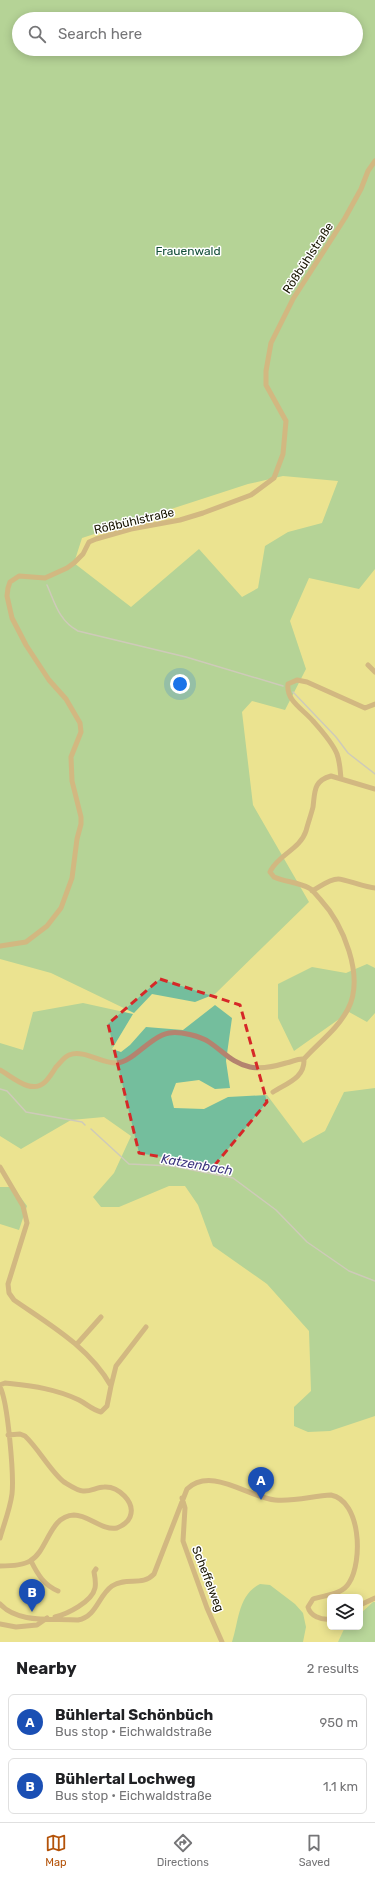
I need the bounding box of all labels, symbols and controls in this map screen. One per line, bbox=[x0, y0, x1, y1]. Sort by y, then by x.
search box bbox=[12, 12, 363, 56]
icon: search bbox=[26, 23, 48, 45]
text: Search here bbox=[58, 25, 142, 43]
street label: Rößbühlstraße bbox=[280, 220, 336, 296]
park label: Frauenwald bbox=[155, 244, 221, 258]
street label: Rößbühlstraße bbox=[92, 505, 176, 537]
your location bbox=[170, 674, 190, 694]
water label: Katzenbach bbox=[160, 1151, 234, 1178]
pin: A bbox=[248, 1467, 274, 1500]
street label: Scheffelweg bbox=[189, 1544, 227, 1614]
pin: B bbox=[19, 1579, 45, 1612]
map controls bbox=[327, 1594, 363, 1630]
button: layers bbox=[327, 1594, 363, 1630]
text: Nearby bbox=[16, 1658, 77, 1678]
text: 2 results bbox=[307, 1661, 359, 1676]
text: Bühlertal Schönbüch bbox=[55, 1706, 213, 1724]
text: A bbox=[25, 1715, 35, 1730]
text: 950 m bbox=[320, 1715, 358, 1730]
text: Bus stop · Eichwaldstraße bbox=[55, 1724, 212, 1739]
text: Bühlertal Lochweg bbox=[55, 1770, 196, 1788]
text: B bbox=[25, 1779, 35, 1794]
text: 1.1 km bbox=[323, 1779, 358, 1794]
text: Bus stop · Eichwaldstraße bbox=[55, 1788, 212, 1803]
tab: Map bbox=[45, 1832, 67, 1869]
tab: Directions bbox=[157, 1832, 209, 1869]
tab: Saved bbox=[299, 1832, 330, 1869]

